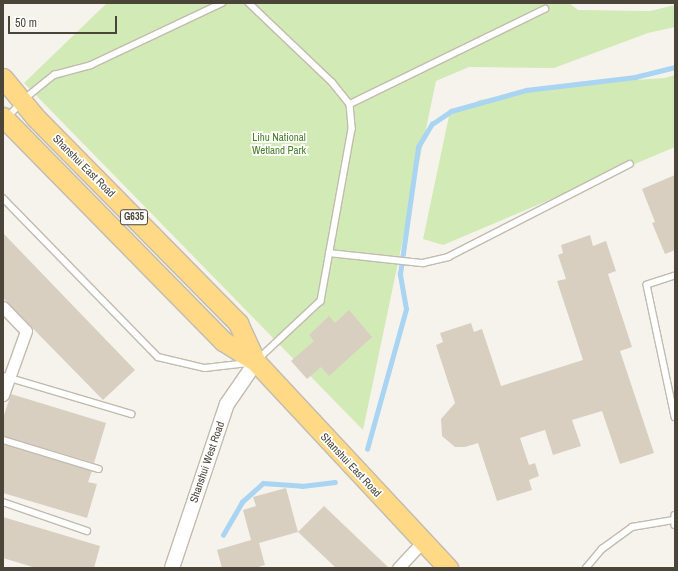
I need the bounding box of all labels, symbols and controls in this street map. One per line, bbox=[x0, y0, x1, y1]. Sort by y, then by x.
scale bar bbox=[10, 8, 119, 34]
text: 50 m bbox=[15, 15, 37, 31]
park label: Lihu National Wetland Park bbox=[252, 131, 306, 157]
street label: Shanshui East Road bbox=[50, 132, 118, 200]
road number: G635 bbox=[119, 209, 149, 225]
street label: Shanshui West Road bbox=[187, 420, 227, 504]
street label: Shanshui East Road bbox=[318, 430, 384, 500]

